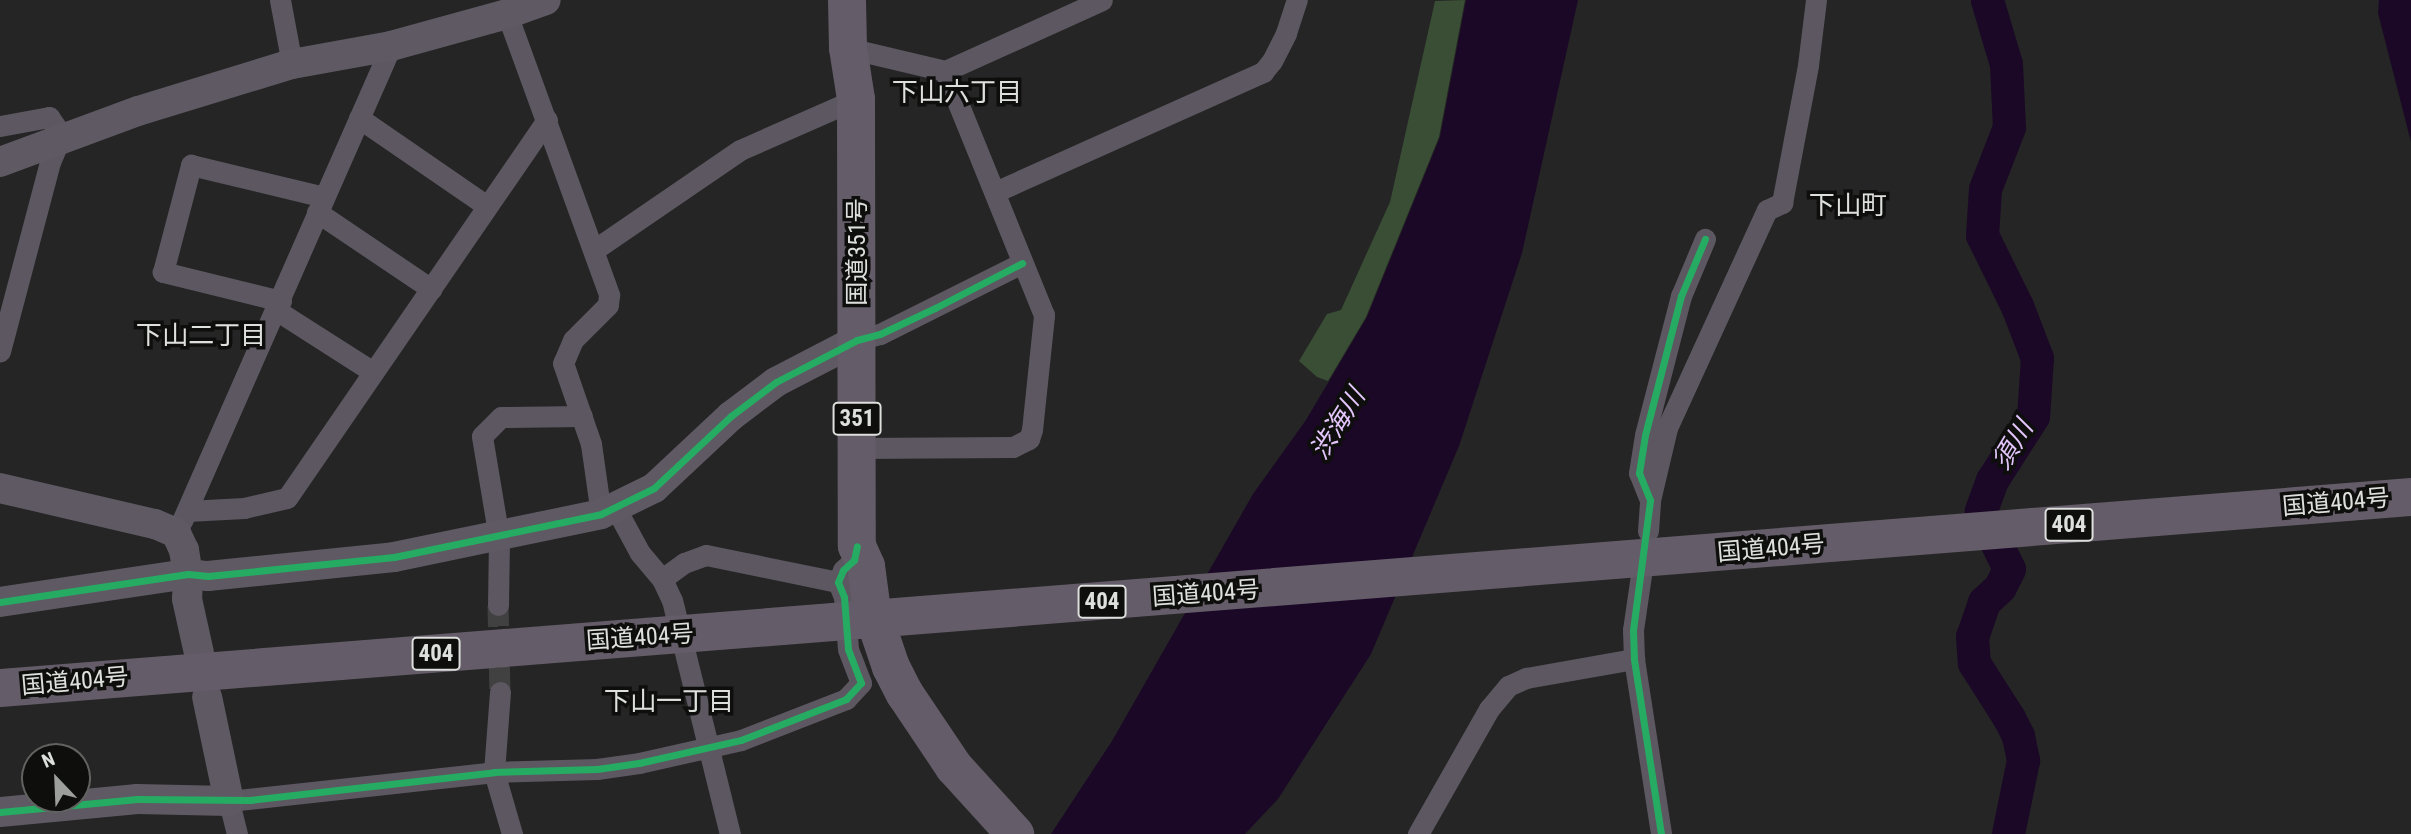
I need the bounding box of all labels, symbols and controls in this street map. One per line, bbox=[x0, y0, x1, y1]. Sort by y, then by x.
district label: 下山六丁目 bbox=[892, 77, 1022, 109]
district label: 下山町 bbox=[1809, 190, 1887, 222]
street label: 国道351号 bbox=[844, 198, 872, 306]
district label: 下山二丁目 bbox=[136, 320, 266, 352]
water label: 渋海川 bbox=[1304, 383, 1372, 465]
road number: 351 bbox=[832, 400, 882, 438]
water label: 須川 bbox=[1986, 415, 2040, 475]
street label: 国道404号 bbox=[2281, 484, 2391, 522]
road number: 404 bbox=[2044, 505, 2094, 544]
street label: 国道404号 bbox=[1716, 530, 1826, 568]
street label: 国道404号 bbox=[1151, 576, 1261, 612]
road number: 404 bbox=[1078, 582, 1126, 622]
street label: 国道404号 bbox=[585, 620, 695, 656]
road number: 404 bbox=[412, 634, 460, 674]
street label: 国道404号 bbox=[20, 663, 130, 701]
district label: 下山一丁目 bbox=[604, 686, 734, 718]
north arrow bbox=[21, 743, 91, 813]
text: N bbox=[39, 747, 58, 773]

